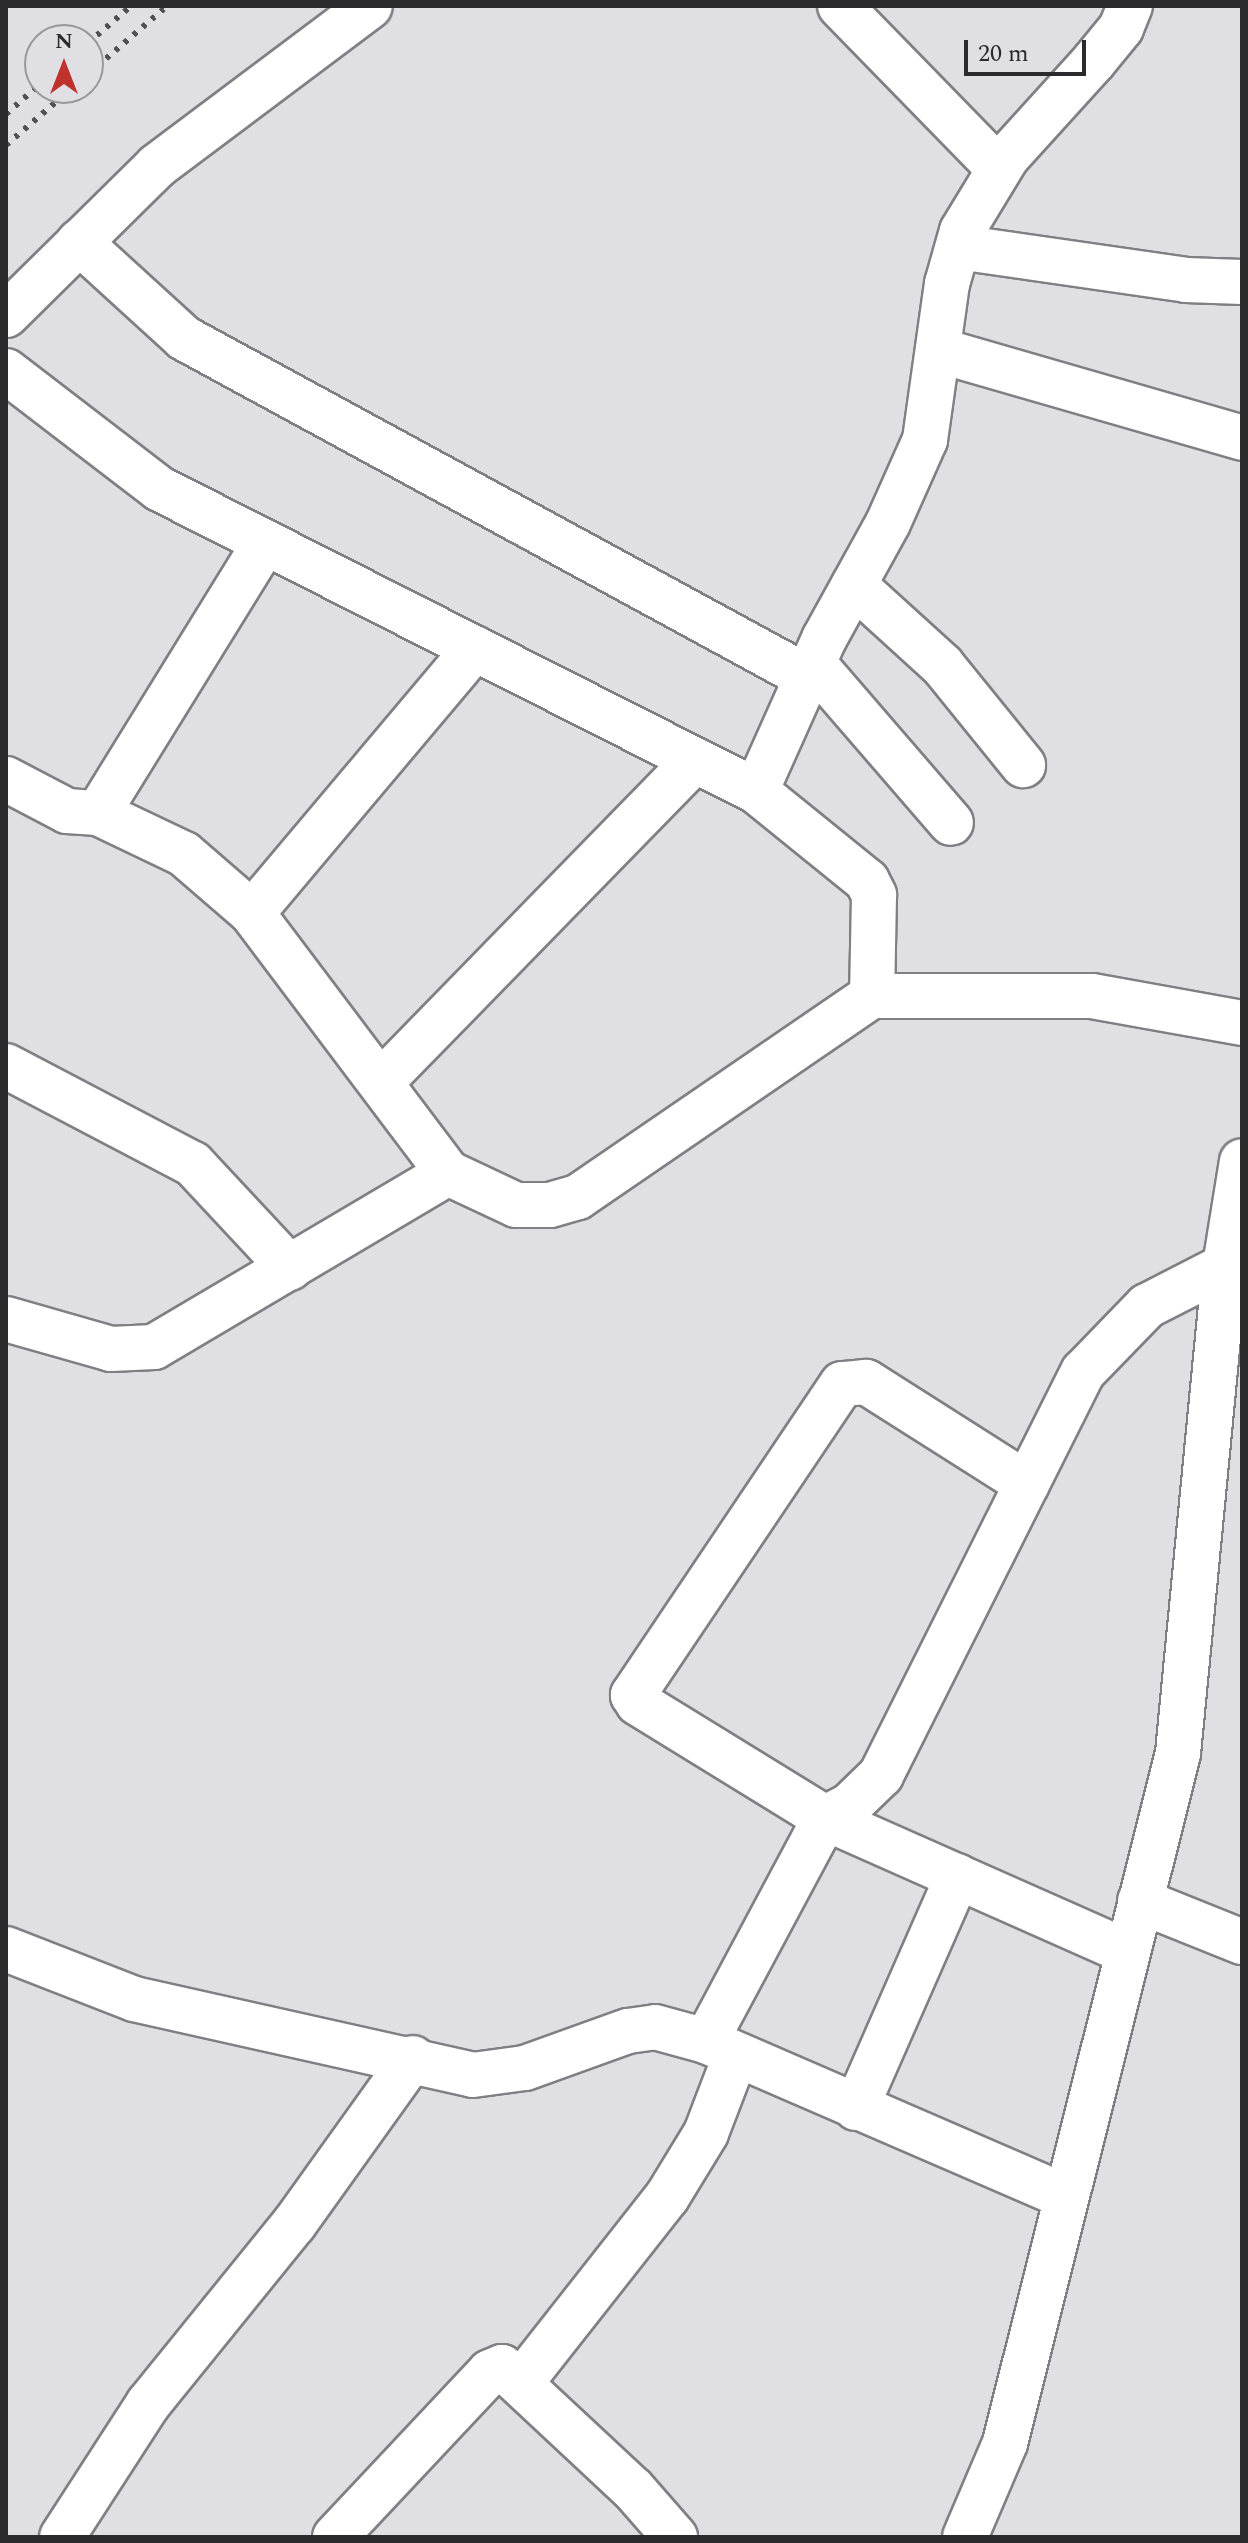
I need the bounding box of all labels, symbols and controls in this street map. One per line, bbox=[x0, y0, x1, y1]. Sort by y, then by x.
north arrow bbox=[24, 24, 104, 104]
scale bar bbox=[968, 24, 1090, 74]
text: N bbox=[55, 25, 73, 58]
text: 20 m bbox=[978, 36, 1029, 72]

